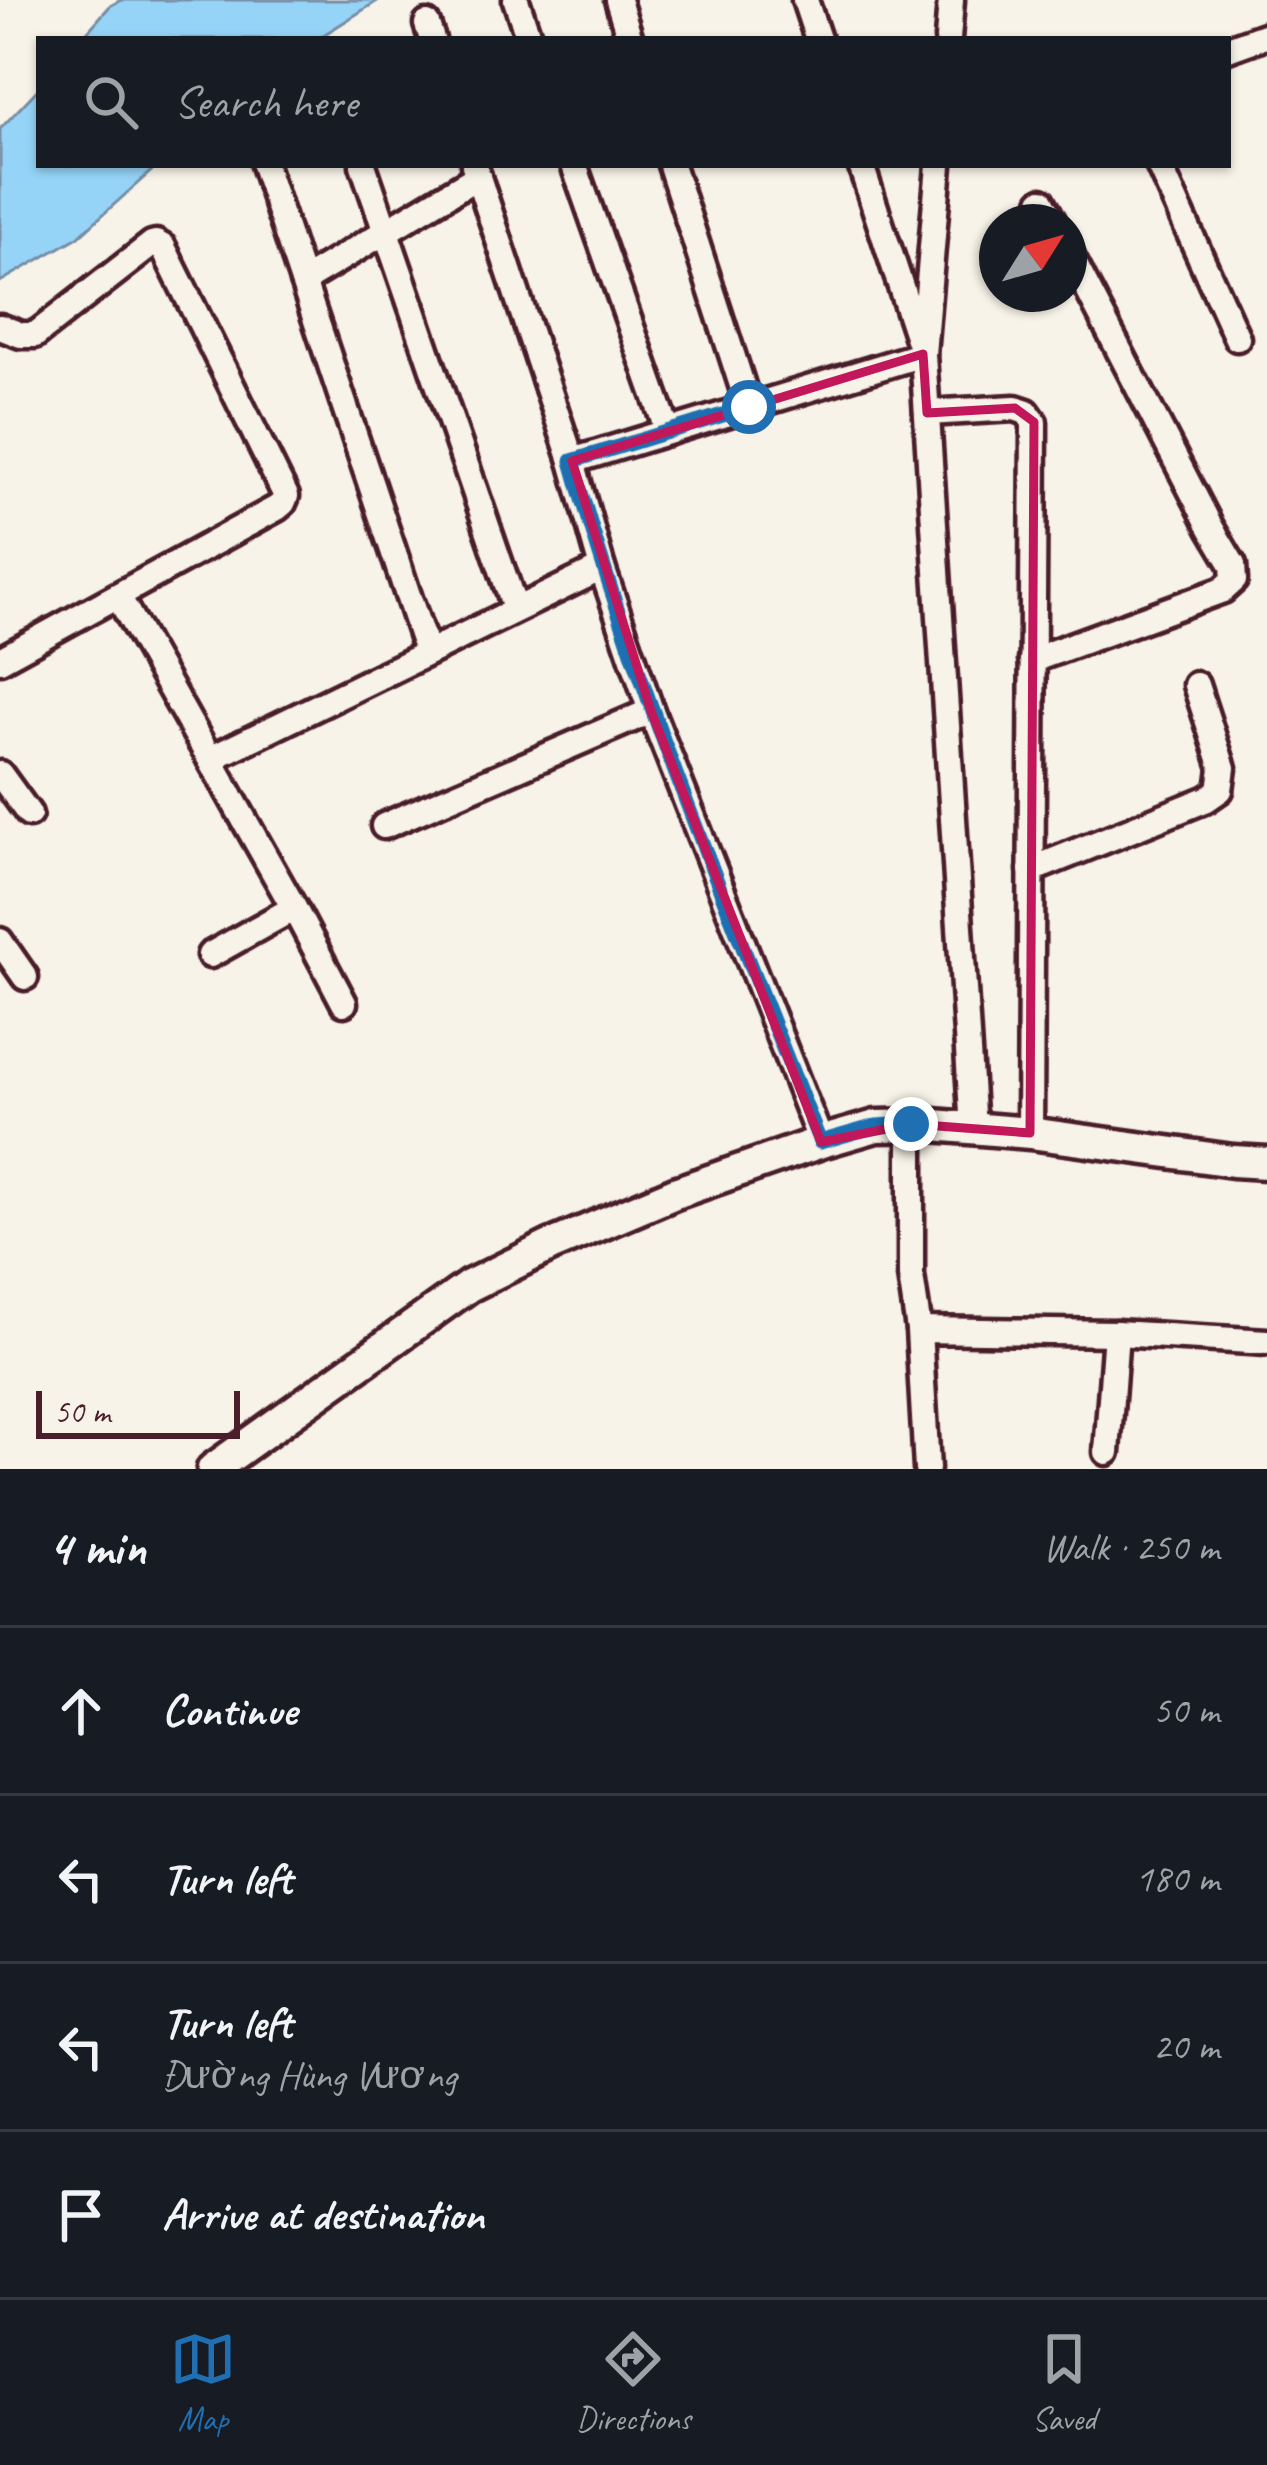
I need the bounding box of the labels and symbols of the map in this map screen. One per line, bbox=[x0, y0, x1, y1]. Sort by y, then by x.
north arrow bbox=[979, 204, 1087, 312]
route start bbox=[722, 380, 776, 434]
route end bbox=[884, 1097, 938, 1151]
scale bar bbox=[36, 1385, 240, 1438]

